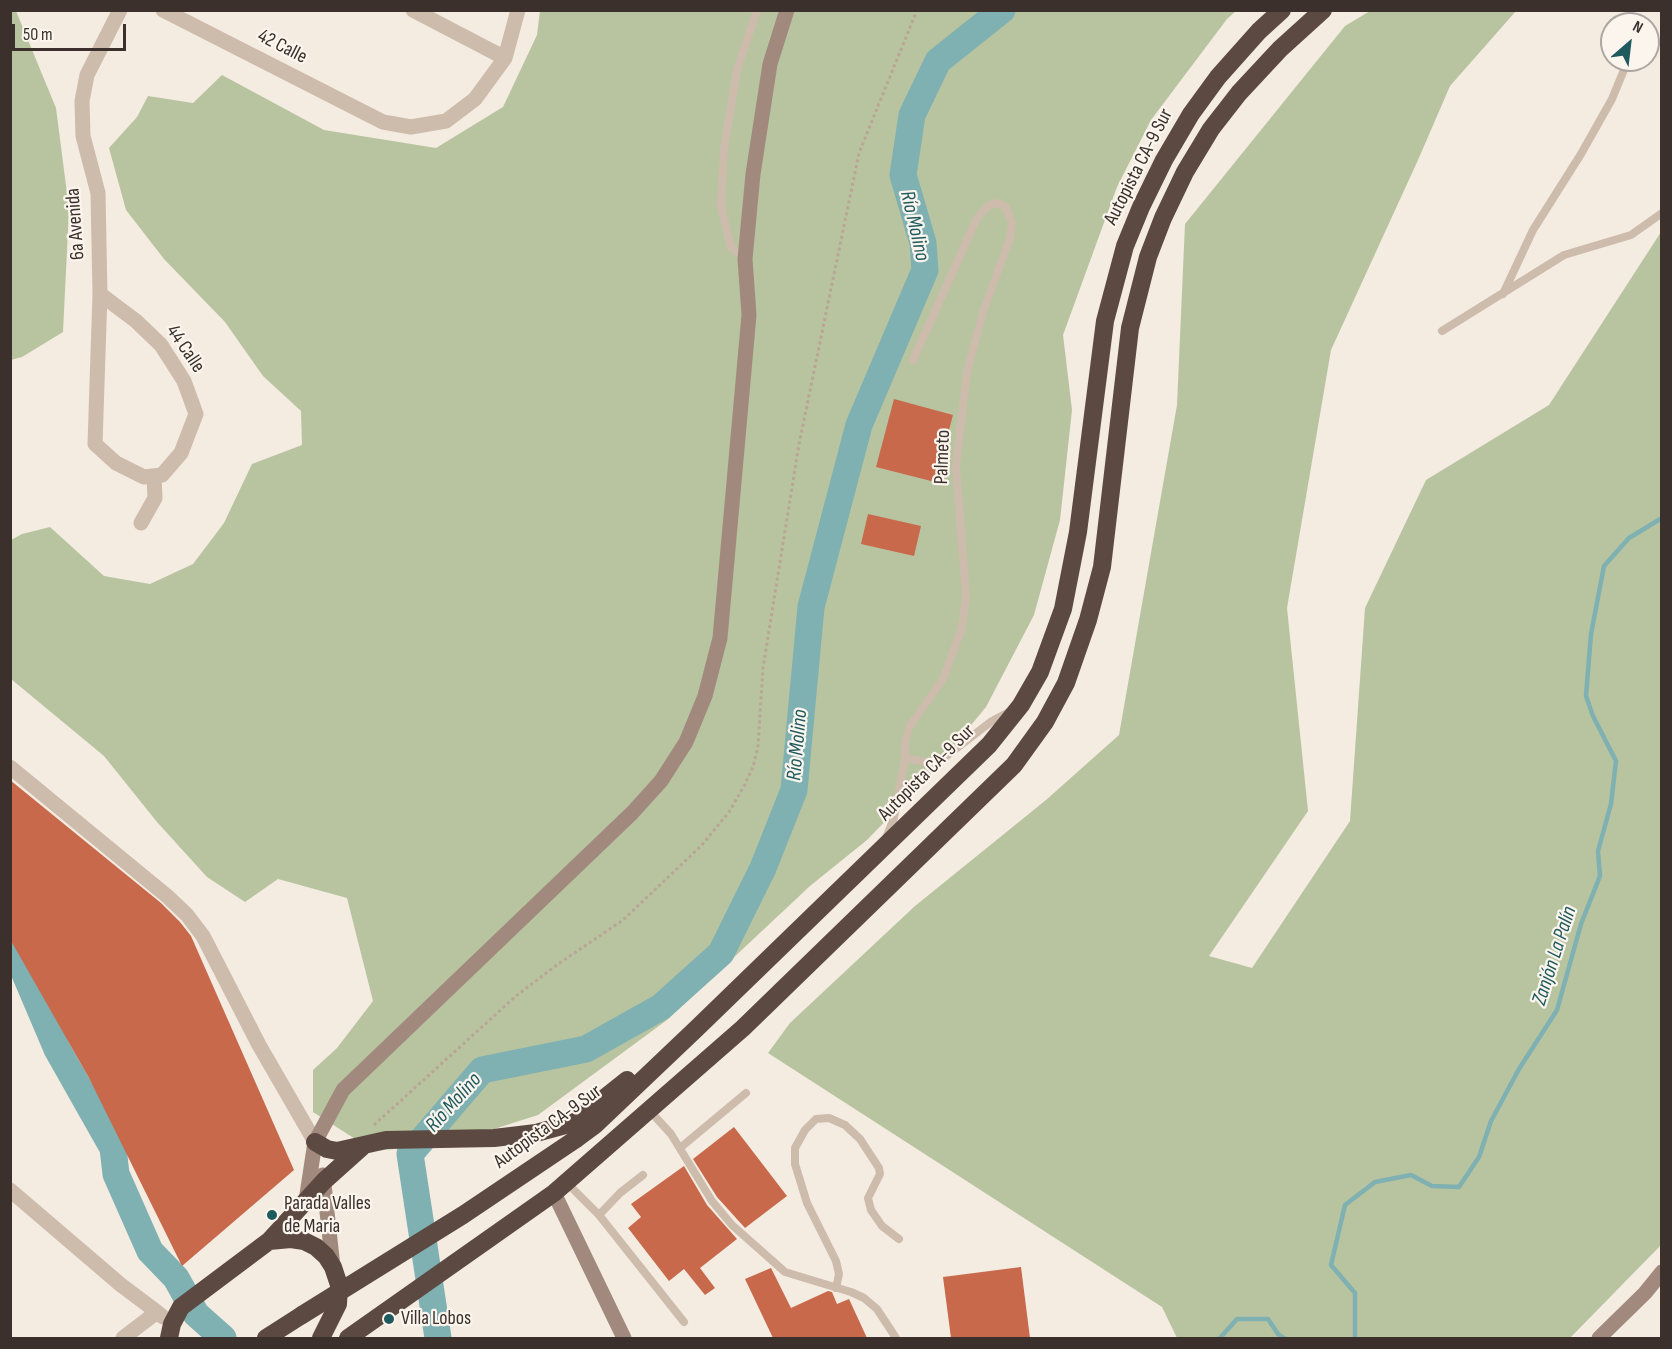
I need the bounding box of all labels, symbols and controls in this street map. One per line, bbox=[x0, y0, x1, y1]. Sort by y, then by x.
scale bar bbox=[15, 12, 129, 50]
north arrow bbox=[1600, 12, 1660, 72]
text: N bbox=[1630, 17, 1646, 38]
text: 50 m bbox=[23, 24, 53, 45]
street label: 42 Calle bbox=[253, 24, 311, 70]
street label: Autopista CA-9 Sur bbox=[1099, 105, 1179, 229]
street label: 6a Avenida bbox=[62, 187, 90, 261]
water label: Río Molino bbox=[894, 188, 934, 264]
street label: 44 Calle bbox=[160, 321, 210, 377]
street label: Palmeto bbox=[930, 429, 956, 485]
water label: Río Molino bbox=[782, 708, 814, 782]
street label: Autopista CA-9 Sur bbox=[874, 720, 980, 826]
water label: Zanjón La Palín bbox=[1527, 903, 1583, 1009]
water label: Río Molino bbox=[421, 1068, 487, 1138]
street label: Autopista CA-9 Sur bbox=[490, 1080, 606, 1174]
place label: Parada Valles de Maria bbox=[284, 1192, 371, 1239]
marker: Parada Valles de Maria bbox=[265, 1208, 279, 1222]
place label: Villa Lobos bbox=[401, 1307, 471, 1331]
marker: Villa Lobos bbox=[382, 1312, 396, 1326]

